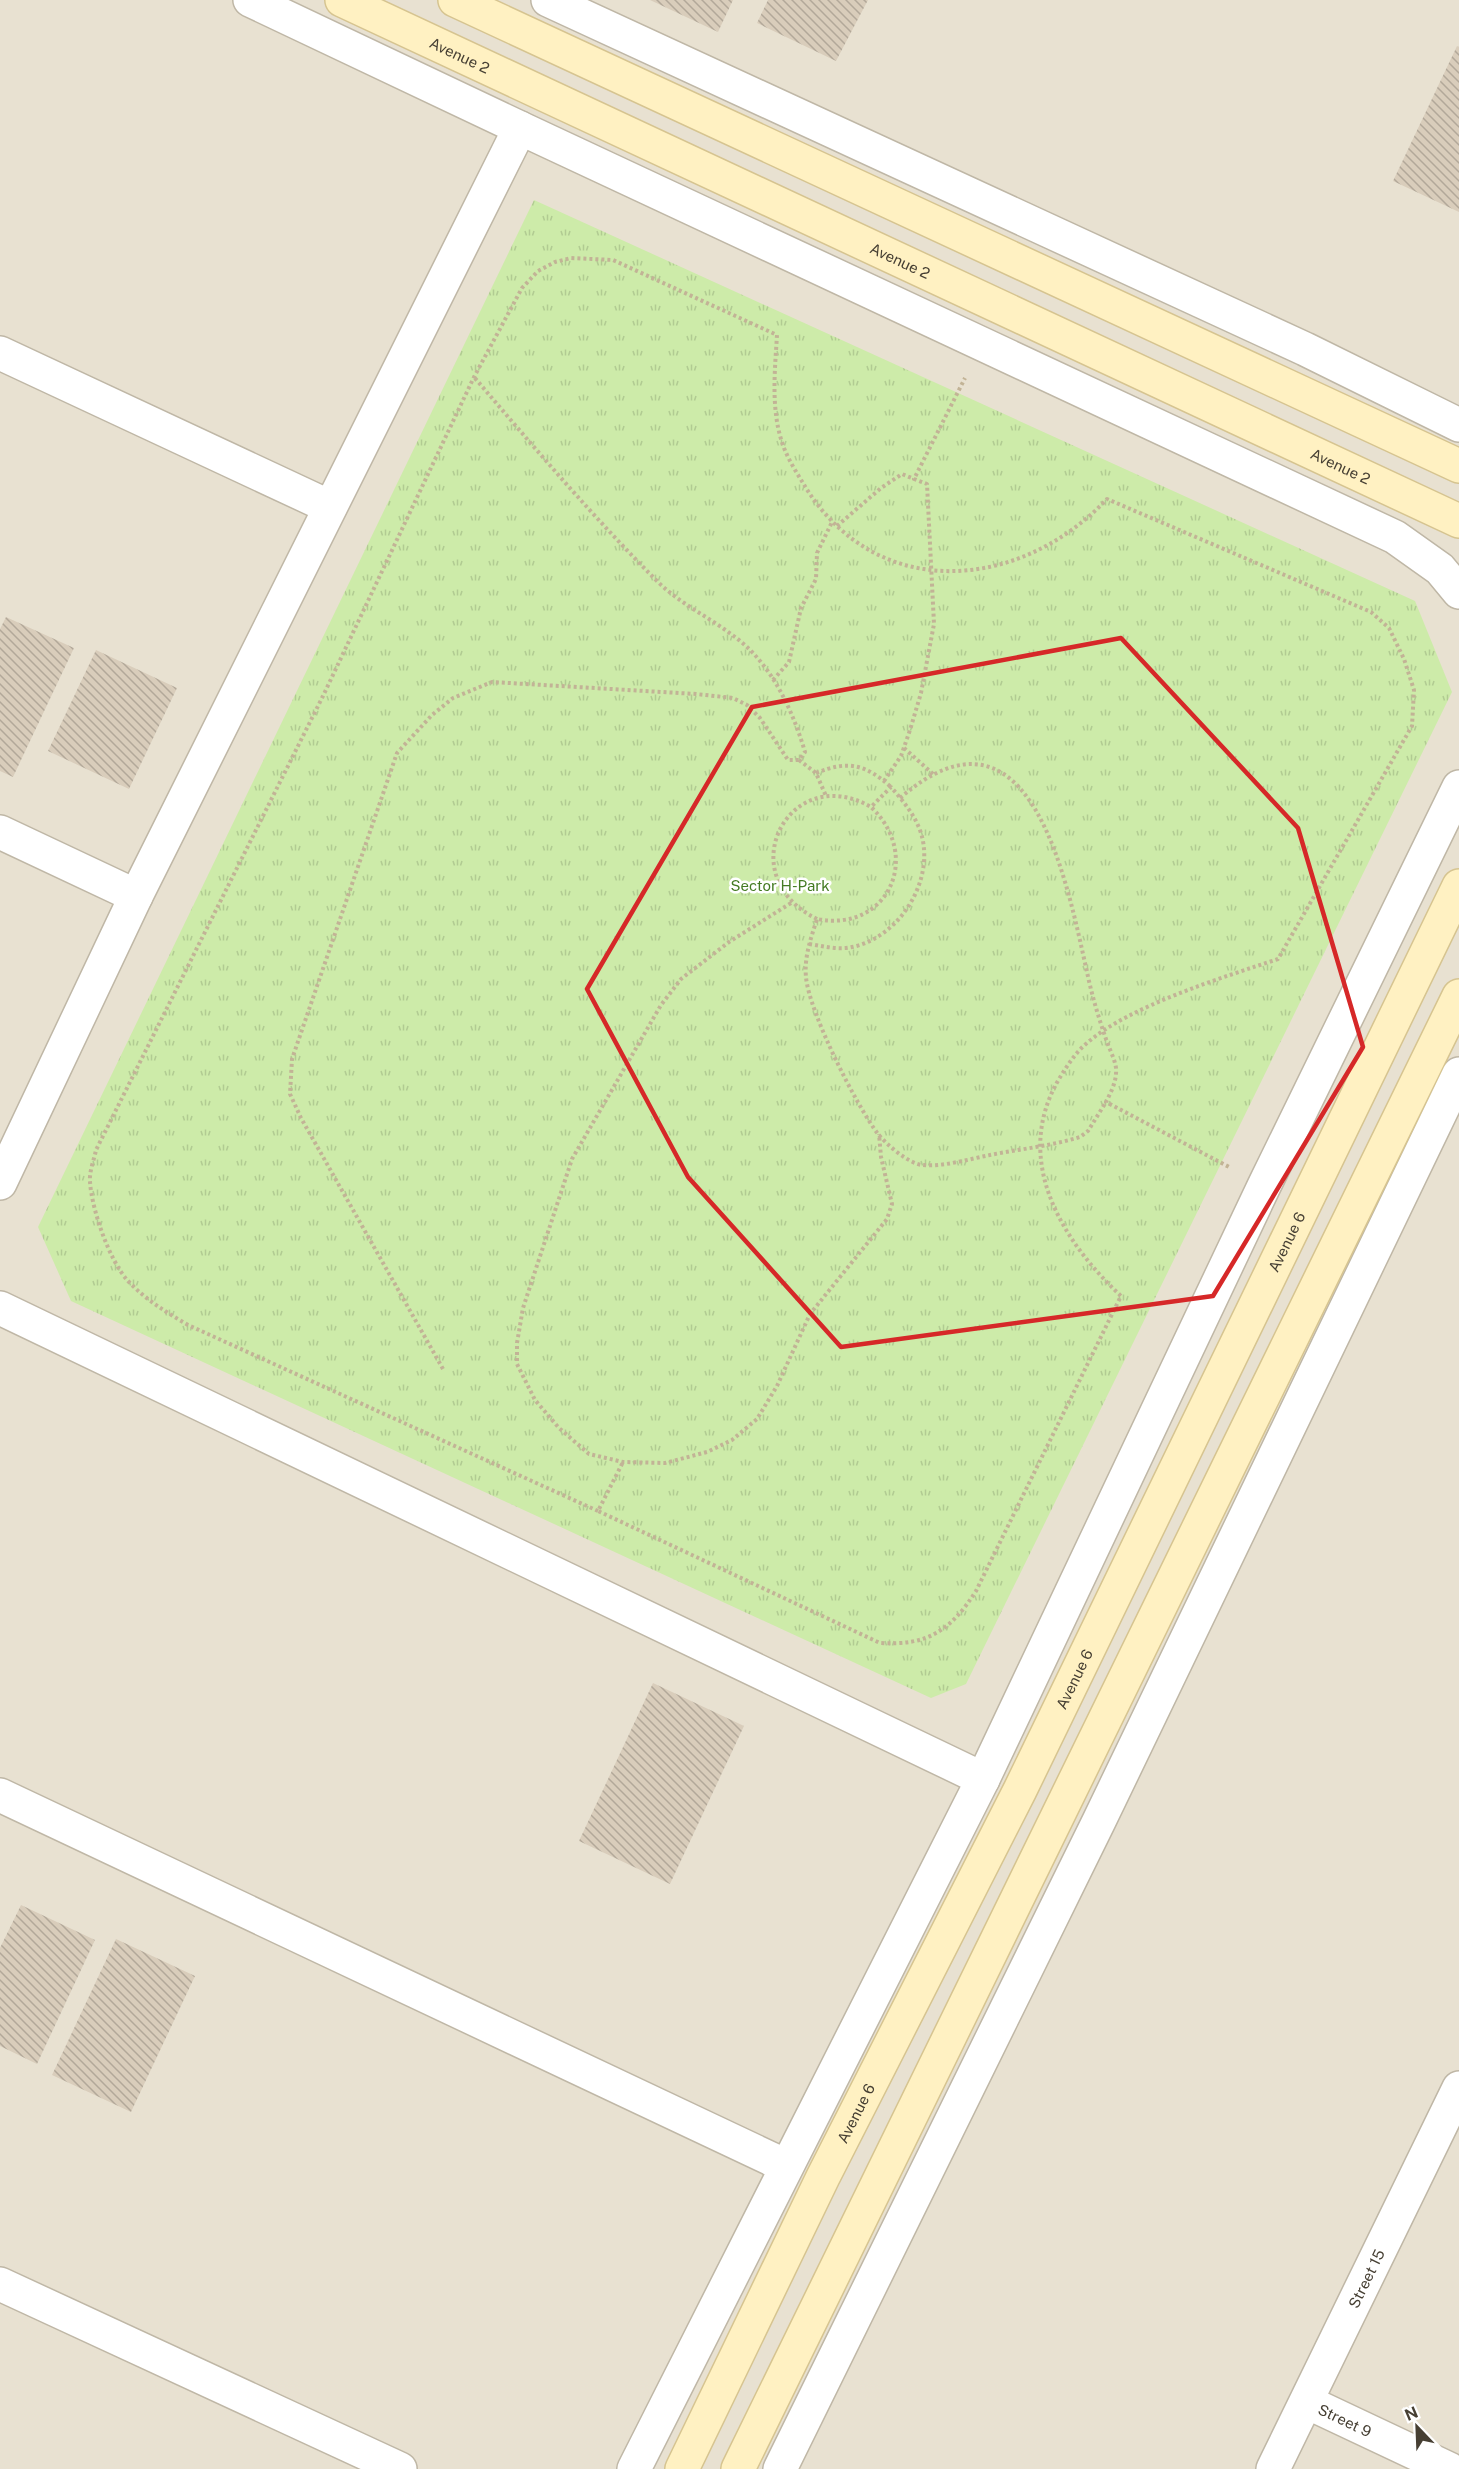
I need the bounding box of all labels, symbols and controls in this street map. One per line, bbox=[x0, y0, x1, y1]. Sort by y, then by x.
street label: Avenue 2 bbox=[427, 34, 492, 76]
street label: Avenue 2 bbox=[868, 239, 933, 282]
street label: Avenue 2 bbox=[1308, 445, 1373, 487]
park label: Sector H-Park bbox=[730, 877, 830, 894]
street label: Avenue 6 bbox=[1265, 1209, 1308, 1274]
street label: Avenue 6 bbox=[1052, 1646, 1096, 1712]
street label: Avenue 6 bbox=[833, 2080, 878, 2146]
street label: Street 15 bbox=[1344, 2246, 1388, 2311]
north arrow bbox=[1387, 2397, 1447, 2457]
street label: Street 9 bbox=[1316, 2400, 1374, 2440]
text: N bbox=[1402, 2402, 1421, 2425]

